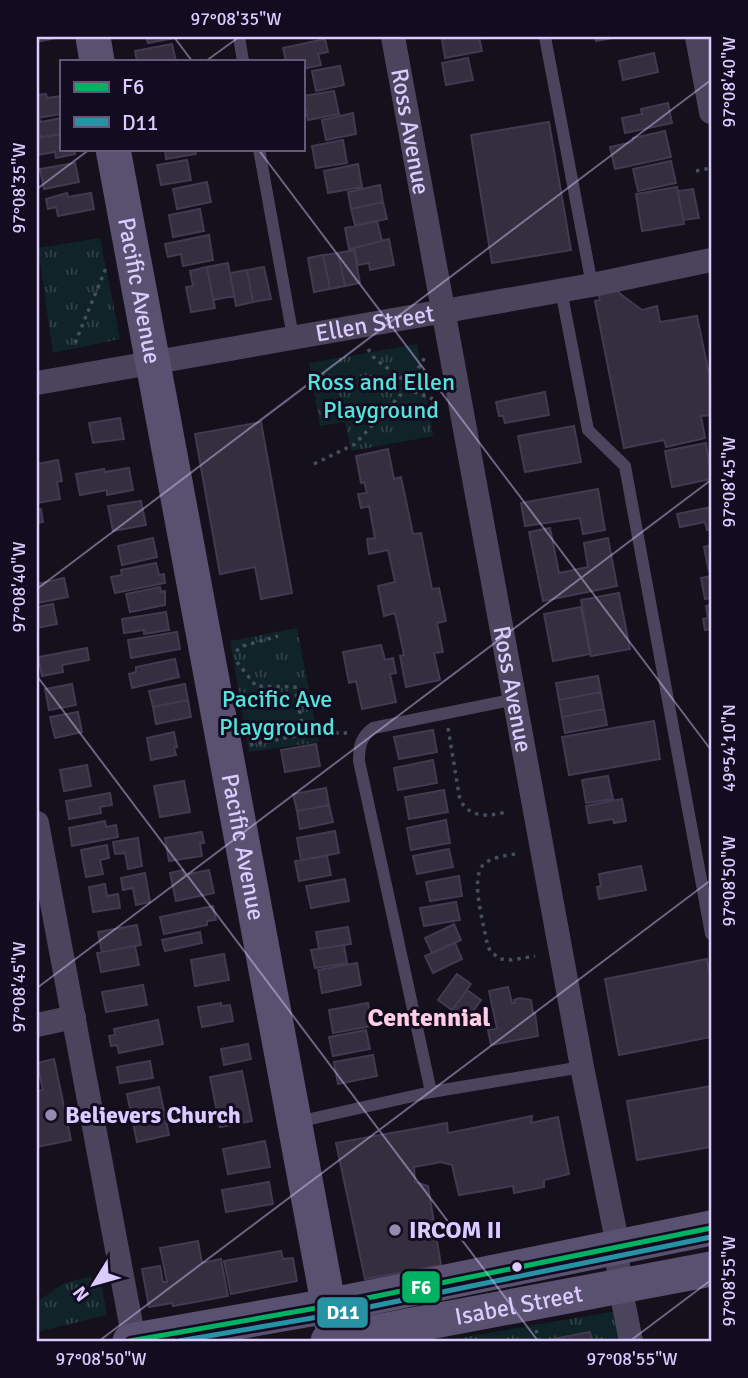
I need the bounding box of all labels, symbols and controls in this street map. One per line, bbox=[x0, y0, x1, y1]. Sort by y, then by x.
text: 97°08'35"W bbox=[191, 8, 281, 30]
text: 97°08'40"W bbox=[718, 37, 740, 127]
legend bbox=[60, 60, 304, 150]
street label: Ross Avenue bbox=[384, 66, 437, 197]
text: F6 bbox=[122, 74, 144, 100]
text: D11 bbox=[122, 110, 158, 136]
text: 97°08'35"W bbox=[8, 143, 30, 233]
street label: Pacific Avenue bbox=[111, 215, 168, 366]
street label: Ellen Street bbox=[313, 298, 437, 349]
park label: Ross and Ellen Playground bbox=[307, 367, 455, 425]
text: 97°08'45"W bbox=[718, 437, 740, 527]
text: 97°08'40"W bbox=[8, 542, 30, 632]
street label: Ross Avenue bbox=[486, 623, 539, 755]
park label: Pacific Ave Playground bbox=[219, 684, 335, 742]
text: 49°54'10"N bbox=[718, 704, 740, 792]
street label: Pacific Avenue bbox=[215, 771, 271, 923]
text: 97°08'50"W bbox=[718, 836, 740, 926]
text: 97°08'45"W bbox=[8, 942, 30, 1032]
district label: Centennial bbox=[368, 1002, 490, 1034]
place label: Believers Church bbox=[65, 1100, 241, 1130]
marker: Believers Church bbox=[43, 1107, 59, 1123]
place label: IRCOM II bbox=[409, 1215, 502, 1245]
marker: IRCOM II bbox=[387, 1222, 403, 1238]
text: 97°08'55"W bbox=[718, 1236, 740, 1326]
north arrow bbox=[60, 1248, 130, 1318]
unlabelled marker bbox=[510, 1260, 524, 1274]
line badge: F6 bbox=[401, 1270, 441, 1304]
text: F6 bbox=[411, 1276, 431, 1300]
street label: Isabel Street bbox=[452, 1278, 585, 1332]
text: N bbox=[68, 1281, 95, 1306]
line badge: D11 bbox=[316, 1296, 369, 1329]
text: D11 bbox=[326, 1301, 360, 1325]
text: 97°08'50"W bbox=[56, 1348, 146, 1370]
text: 97°08'55"W bbox=[587, 1348, 677, 1370]

